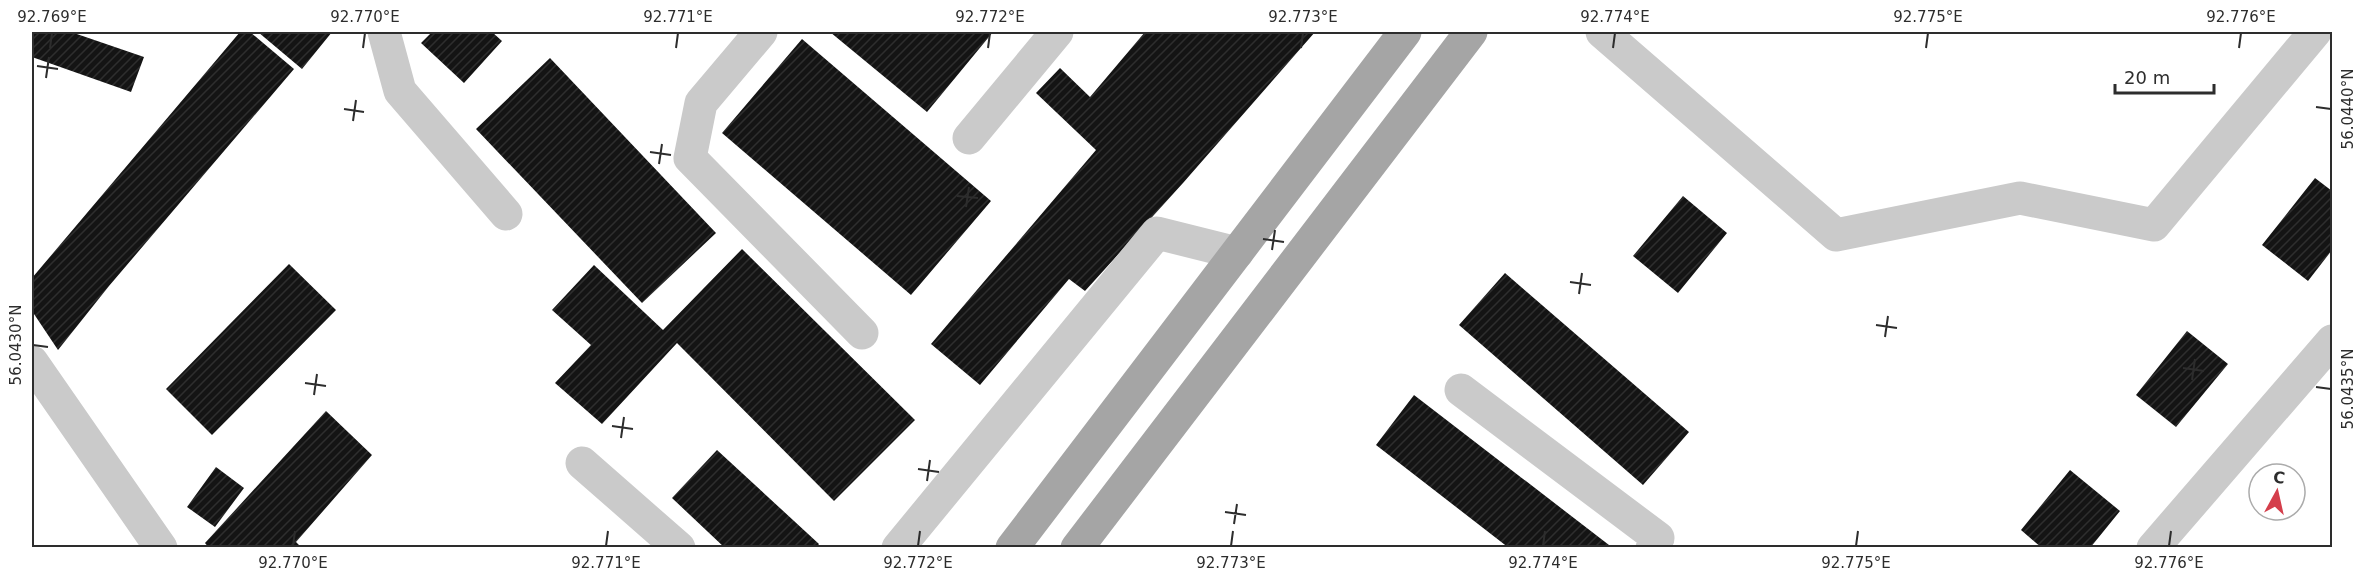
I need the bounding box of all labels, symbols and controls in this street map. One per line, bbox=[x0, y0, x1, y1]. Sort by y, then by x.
text: 92.769°E bbox=[17, 8, 87, 26]
text: 92.770°E bbox=[330, 8, 400, 26]
text: 92.771°E bbox=[643, 8, 713, 26]
text: 92.772°E bbox=[955, 8, 1025, 26]
text: 92.773°E bbox=[1268, 8, 1338, 26]
text: 92.774°E bbox=[1580, 8, 1650, 26]
text: 92.775°E bbox=[1893, 8, 1963, 26]
text: 92.776°E bbox=[2206, 8, 2276, 26]
scale bar bbox=[2115, 57, 2214, 95]
text: 20 m bbox=[2124, 67, 2170, 88]
text: 56.0440°N bbox=[2339, 69, 2357, 149]
text: 56.0430°N bbox=[7, 305, 25, 385]
text: 56.0435°N bbox=[2339, 349, 2357, 429]
north arrow bbox=[2247, 462, 2307, 522]
text: С bbox=[2272, 467, 2286, 488]
text: 92.770°E bbox=[258, 554, 328, 572]
text: 92.771°E bbox=[571, 554, 641, 572]
text: 92.772°E bbox=[883, 554, 953, 572]
text: 92.773°E bbox=[1196, 554, 1266, 572]
text: 92.774°E bbox=[1508, 554, 1578, 572]
text: 92.775°E bbox=[1821, 554, 1891, 572]
text: 92.776°E bbox=[2134, 554, 2204, 572]

